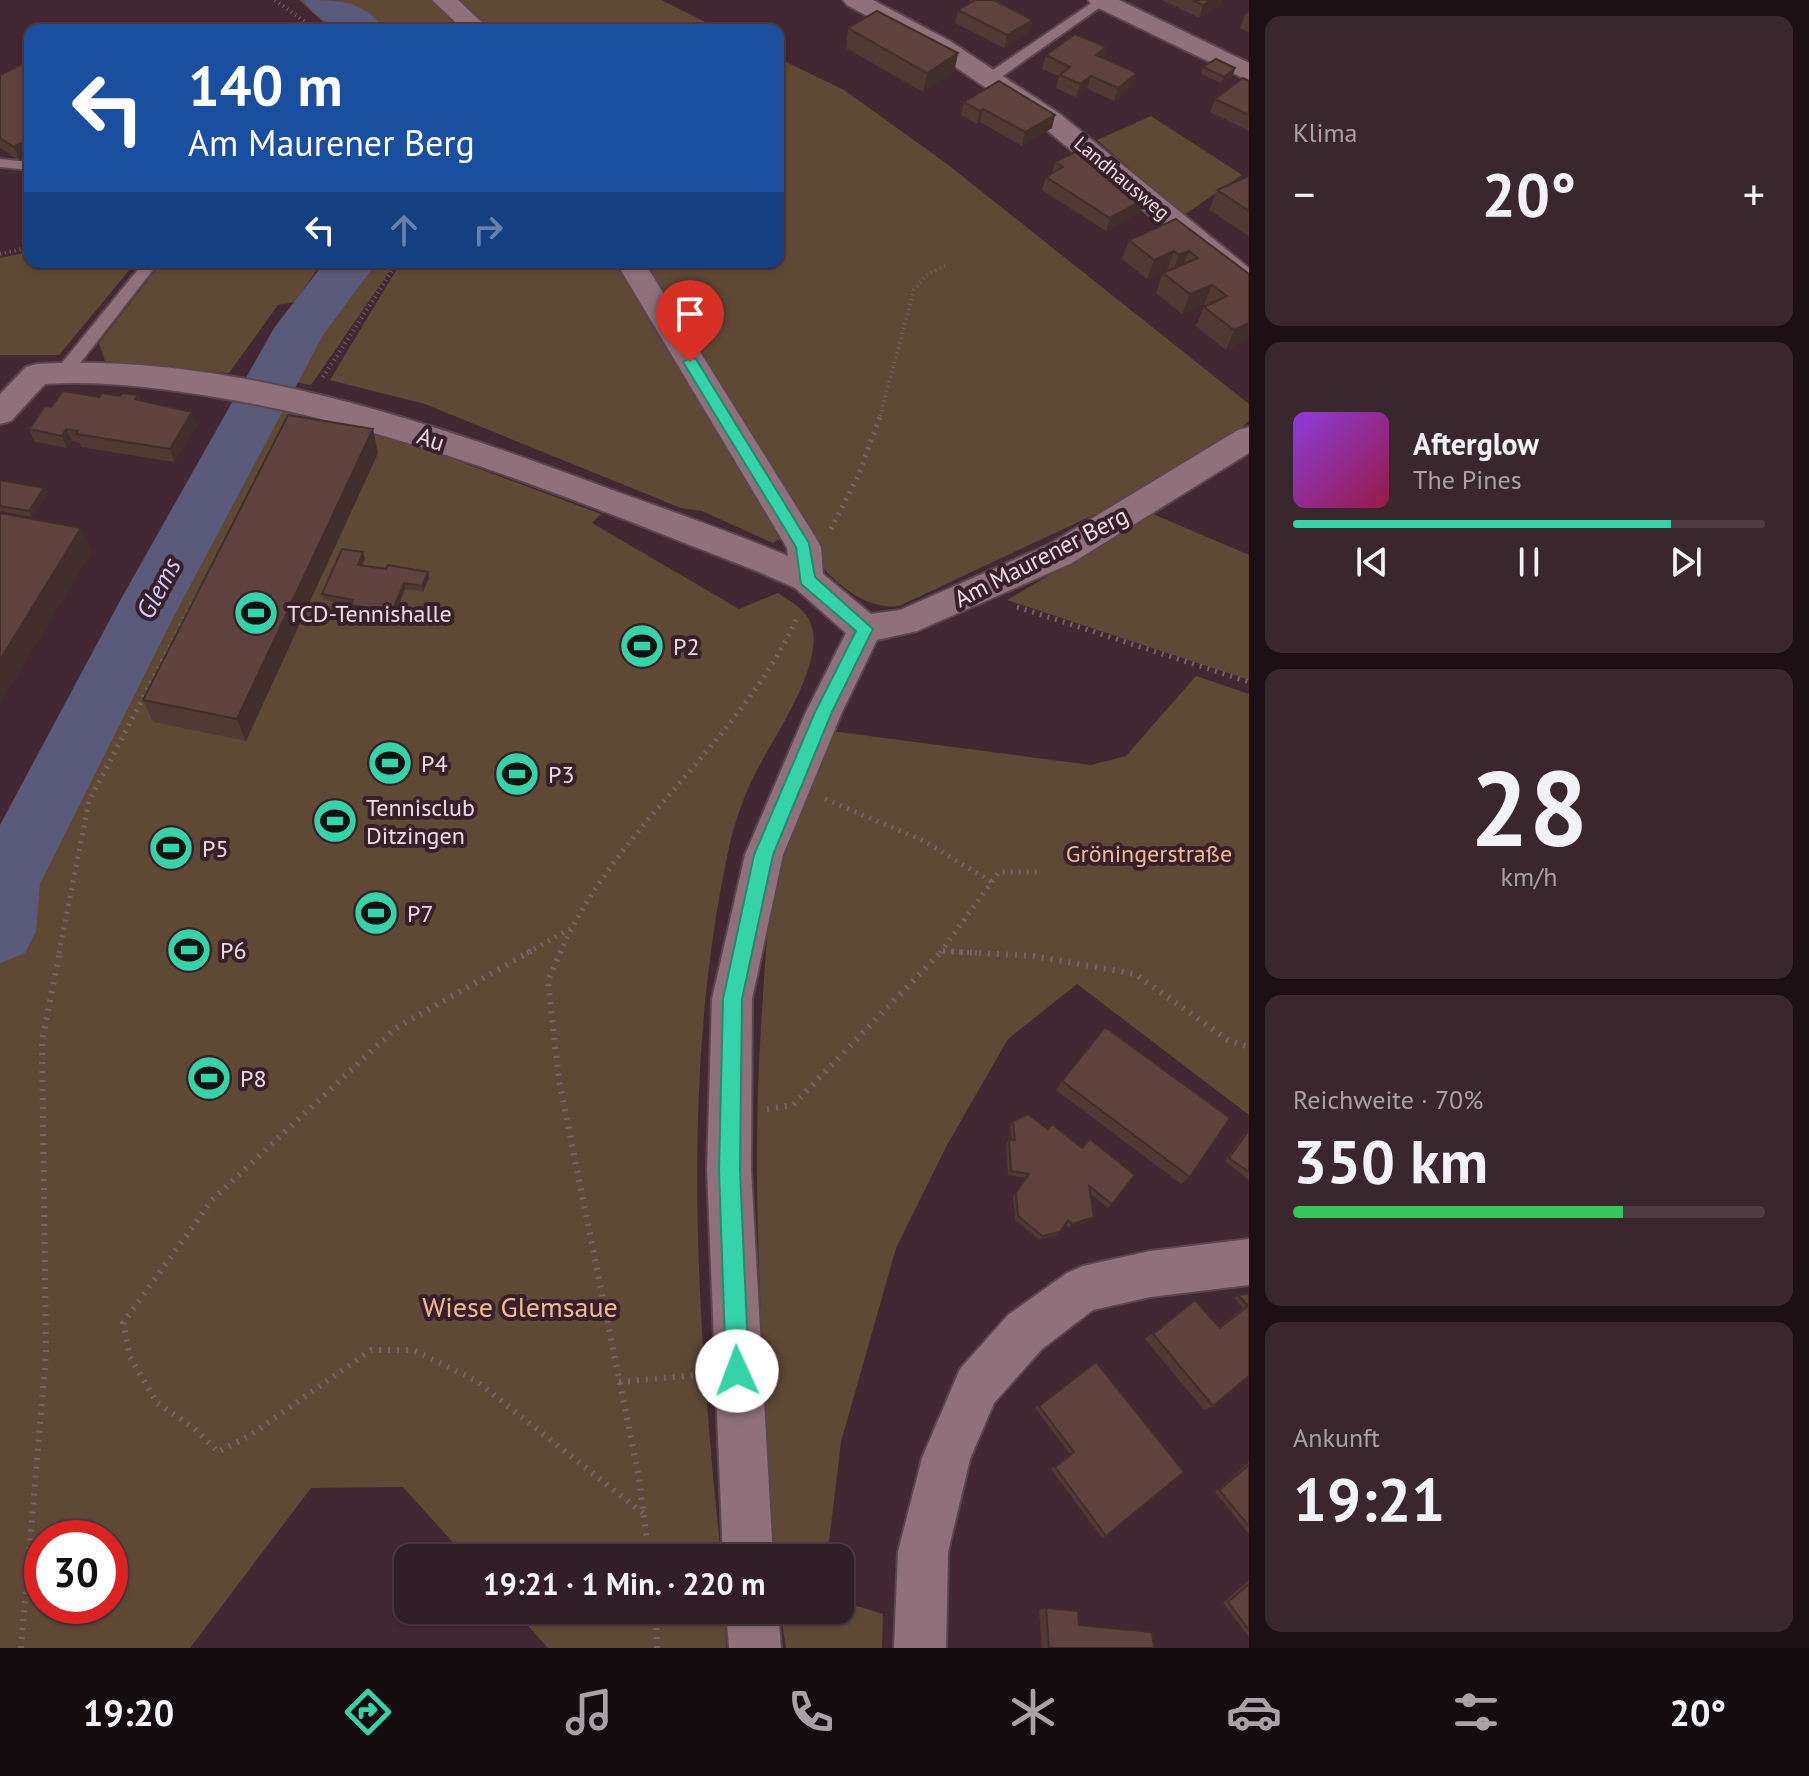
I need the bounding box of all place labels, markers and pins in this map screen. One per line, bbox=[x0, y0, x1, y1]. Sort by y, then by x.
pin bbox=[656, 280, 724, 362]
sports icon: TCD-Tennishalle bbox=[232, 589, 280, 637]
place label: TCD-Tennishalle bbox=[287, 598, 452, 629]
sports icon: P2 bbox=[618, 622, 666, 670]
place label: P2 bbox=[673, 631, 700, 662]
sports icon: P4 bbox=[366, 739, 414, 787]
place label: P4 bbox=[421, 748, 448, 779]
sports icon: P3 bbox=[493, 750, 541, 798]
place label: P3 bbox=[548, 759, 575, 790]
place label: Tennisclub Ditzingen bbox=[366, 792, 475, 851]
sports icon: Tennisclub Ditzingen bbox=[311, 797, 359, 845]
sports icon: P5 bbox=[147, 824, 195, 872]
place label: P5 bbox=[202, 833, 229, 864]
sports icon: P7 bbox=[352, 889, 400, 937]
place label: P7 bbox=[407, 898, 434, 929]
sports icon: P6 bbox=[165, 926, 213, 974]
place label: P6 bbox=[220, 935, 247, 966]
sports icon: P8 bbox=[185, 1054, 233, 1102]
place label: P8 bbox=[240, 1063, 267, 1094]

